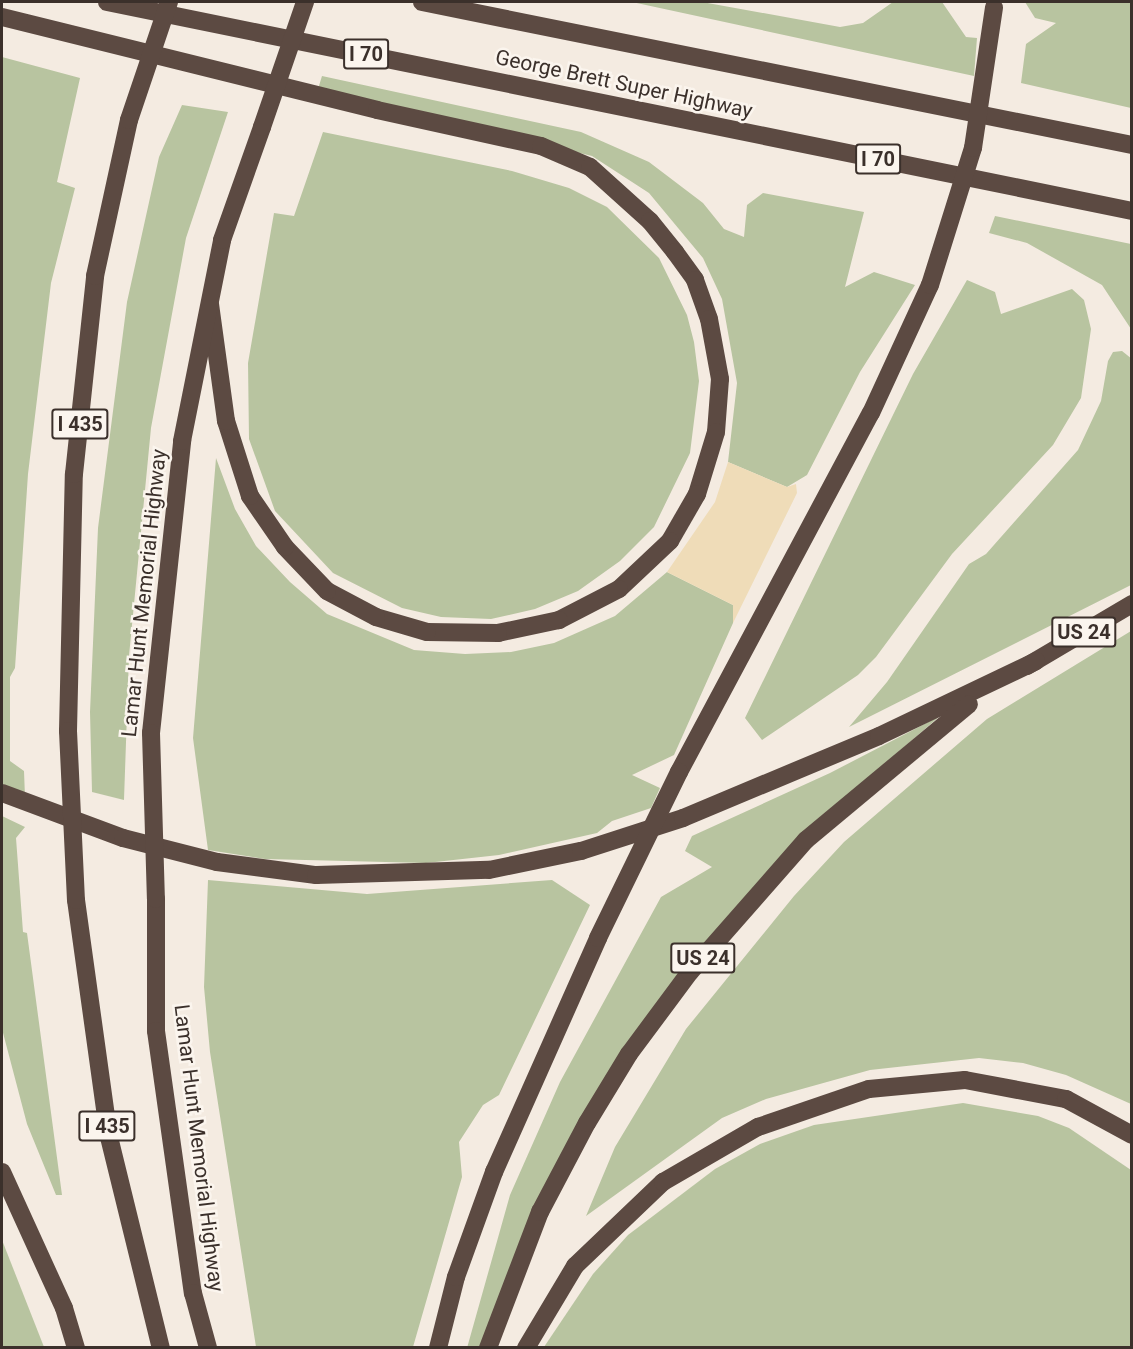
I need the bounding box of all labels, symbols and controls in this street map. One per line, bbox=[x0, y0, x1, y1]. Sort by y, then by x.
road number: I 70 bbox=[342, 37, 390, 71]
street label: George Brett Super Highway bbox=[493, 44, 755, 124]
road number: I 70 bbox=[854, 142, 902, 176]
road number: I 435 bbox=[50, 407, 110, 441]
street label: Lamar Hunt Memorial Highway bbox=[116, 448, 172, 738]
road number: US 24 bbox=[1051, 615, 1117, 649]
road number: US 24 bbox=[670, 941, 736, 975]
street label: Lamar Hunt Memorial Highway bbox=[169, 1003, 229, 1293]
road number: I 435 bbox=[77, 1109, 137, 1143]

